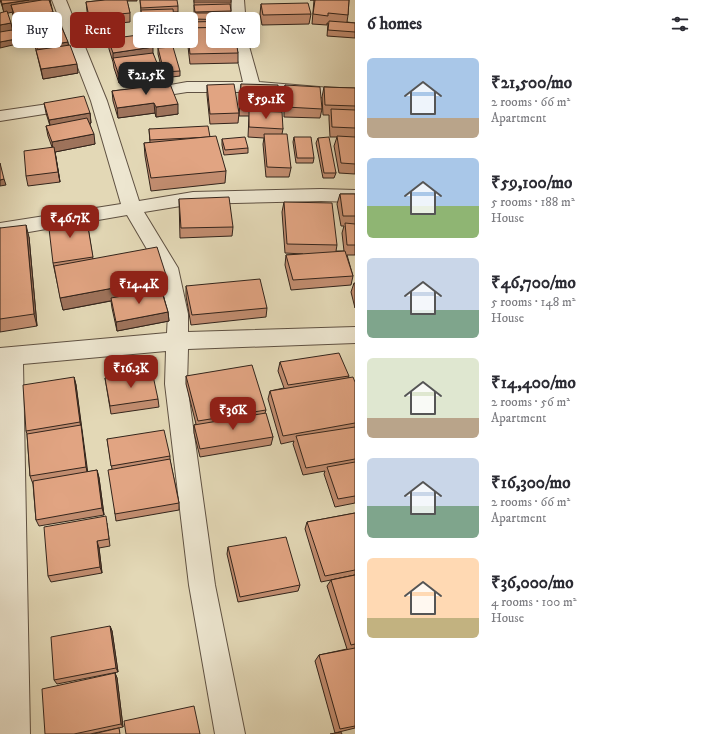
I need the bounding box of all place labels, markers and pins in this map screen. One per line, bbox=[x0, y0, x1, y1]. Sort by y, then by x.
pin: ₹21.5K bbox=[113, 62, 179, 96]
pin: ₹59.1K bbox=[233, 86, 299, 120]
pin: ₹46.7K bbox=[37, 205, 103, 239]
pin: ₹14.4K bbox=[106, 271, 172, 305]
pin: ₹16.3K bbox=[98, 355, 164, 389]
pin: ₹36K bbox=[209, 397, 257, 431]

